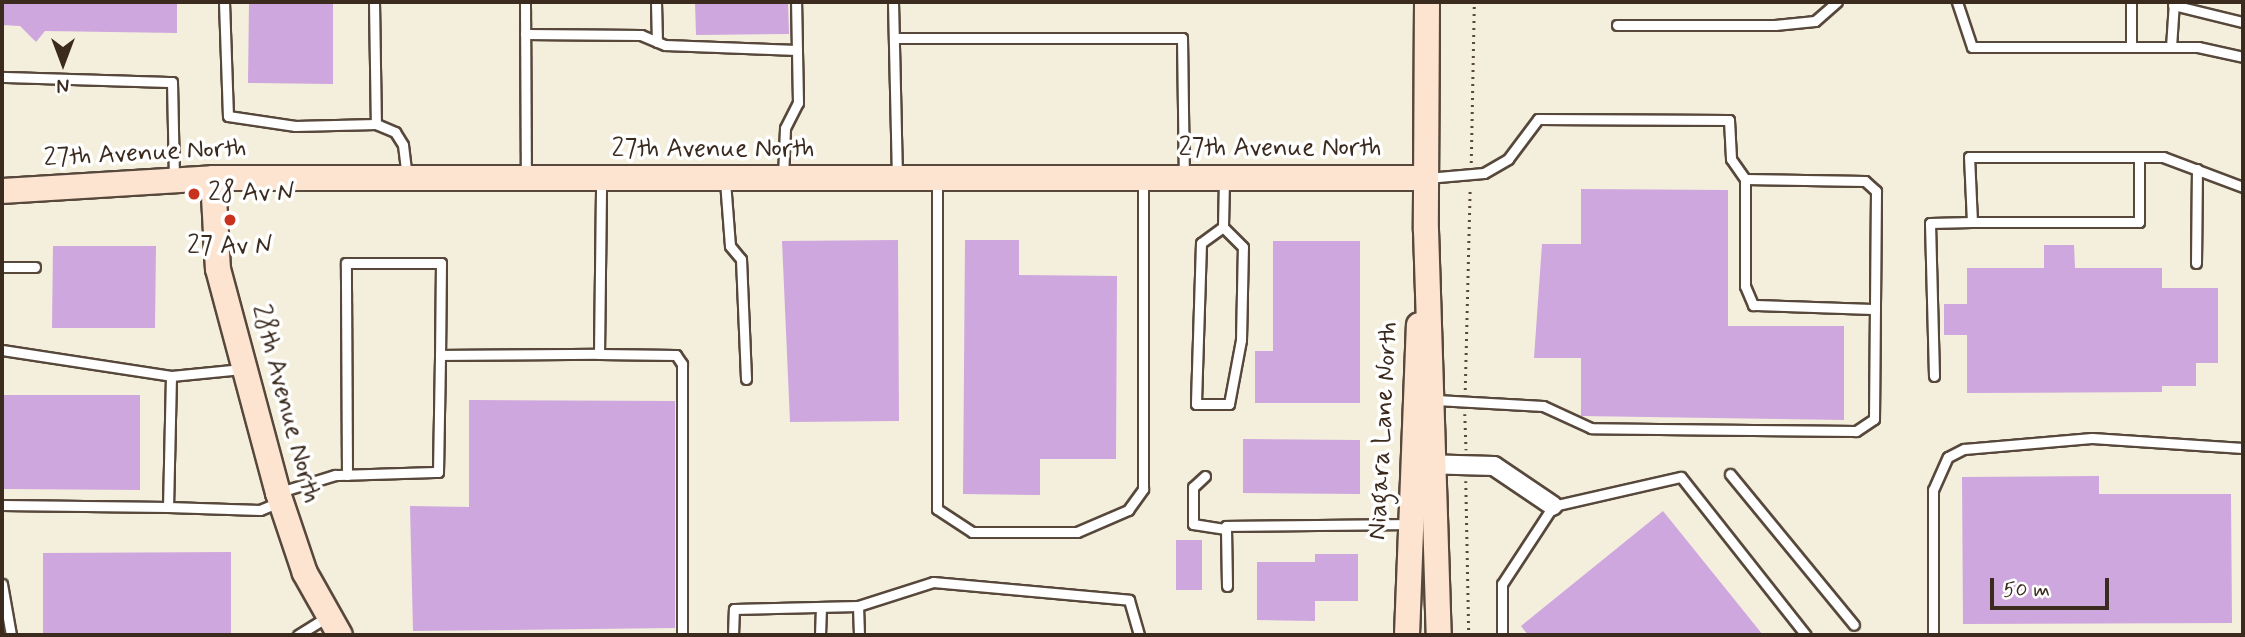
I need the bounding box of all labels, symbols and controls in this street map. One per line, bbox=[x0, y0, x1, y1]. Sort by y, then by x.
north arrow bbox=[28, 28, 98, 98]
text: N bbox=[57, 72, 69, 97]
street label: 27th Avenue North bbox=[43, 133, 247, 175]
street label: 27th Avenue North bbox=[1178, 133, 1382, 165]
street label: 27th Avenue North bbox=[611, 134, 815, 166]
place label: 28 Av N bbox=[208, 178, 294, 210]
marker: 28 Av N bbox=[186, 186, 202, 202]
marker: 27 Av N bbox=[222, 212, 238, 228]
place label: 27 Av N bbox=[187, 231, 273, 263]
street label: 28th Avenue North bbox=[243, 301, 327, 507]
street label: Niagara Lane North bbox=[1363, 321, 1405, 541]
scale bar bbox=[1993, 564, 2112, 608]
text: 50 m bbox=[2003, 576, 2050, 604]

